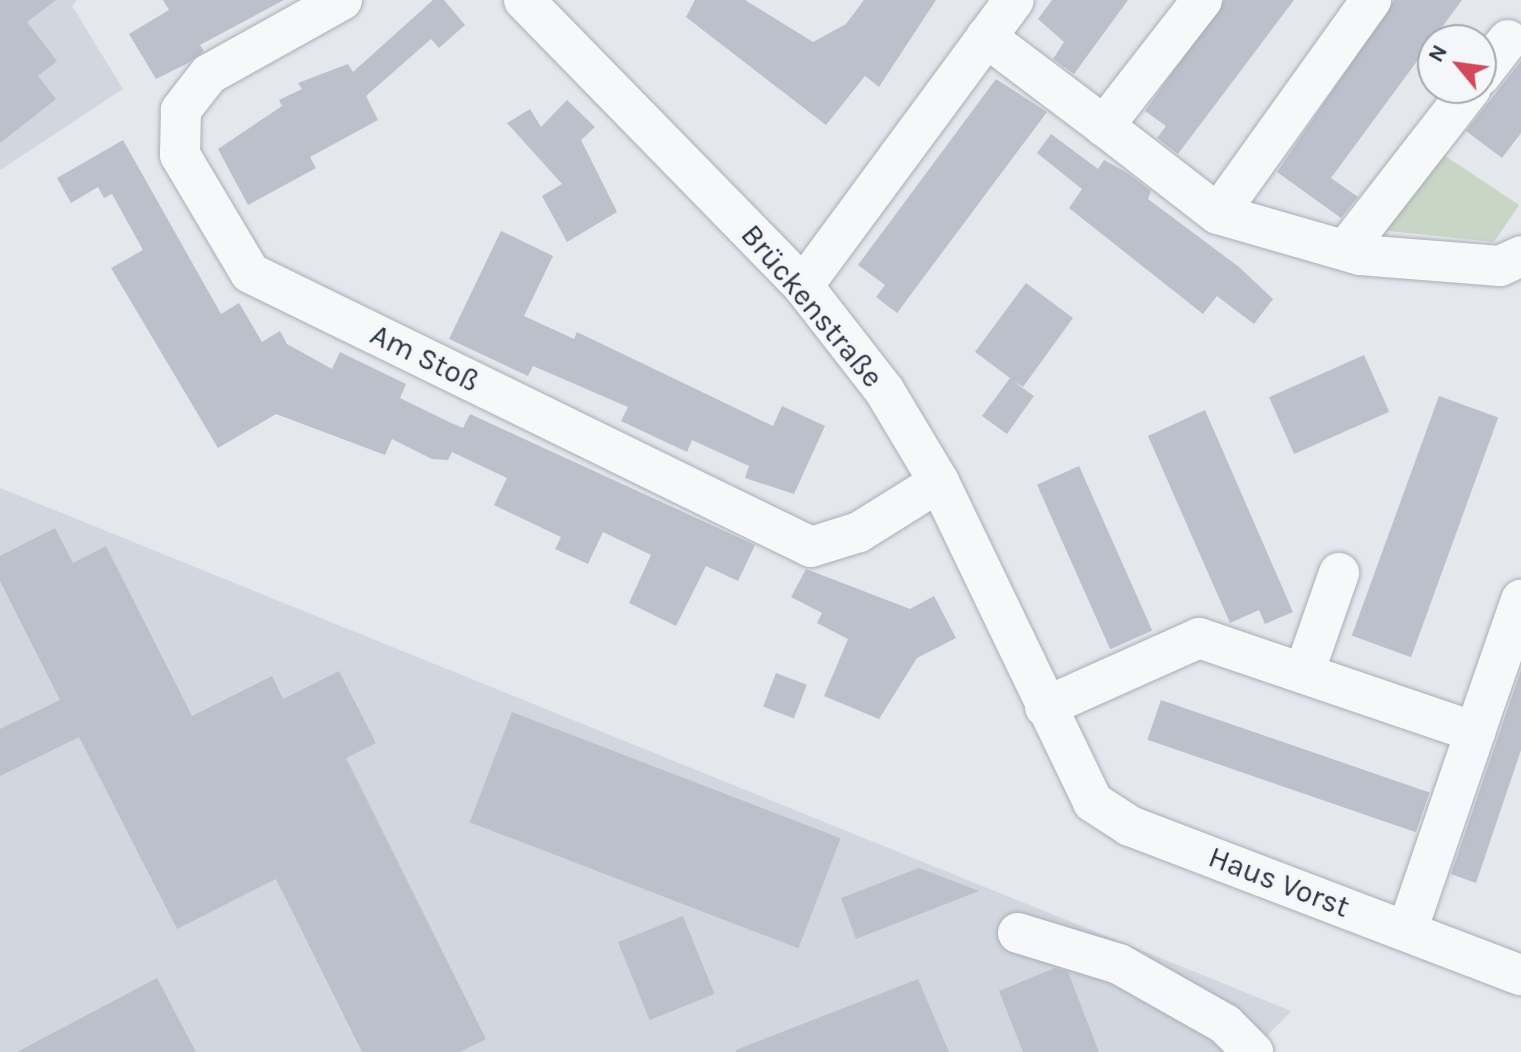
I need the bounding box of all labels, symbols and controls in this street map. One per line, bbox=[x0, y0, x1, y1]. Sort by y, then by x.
north arrow bbox=[1417, 24, 1497, 104]
text: N bbox=[1423, 40, 1453, 67]
street label: Brückenstraße bbox=[733, 217, 891, 395]
street label: Am Stoß bbox=[365, 316, 485, 400]
street label: Haus Vorst bbox=[1204, 839, 1354, 925]

